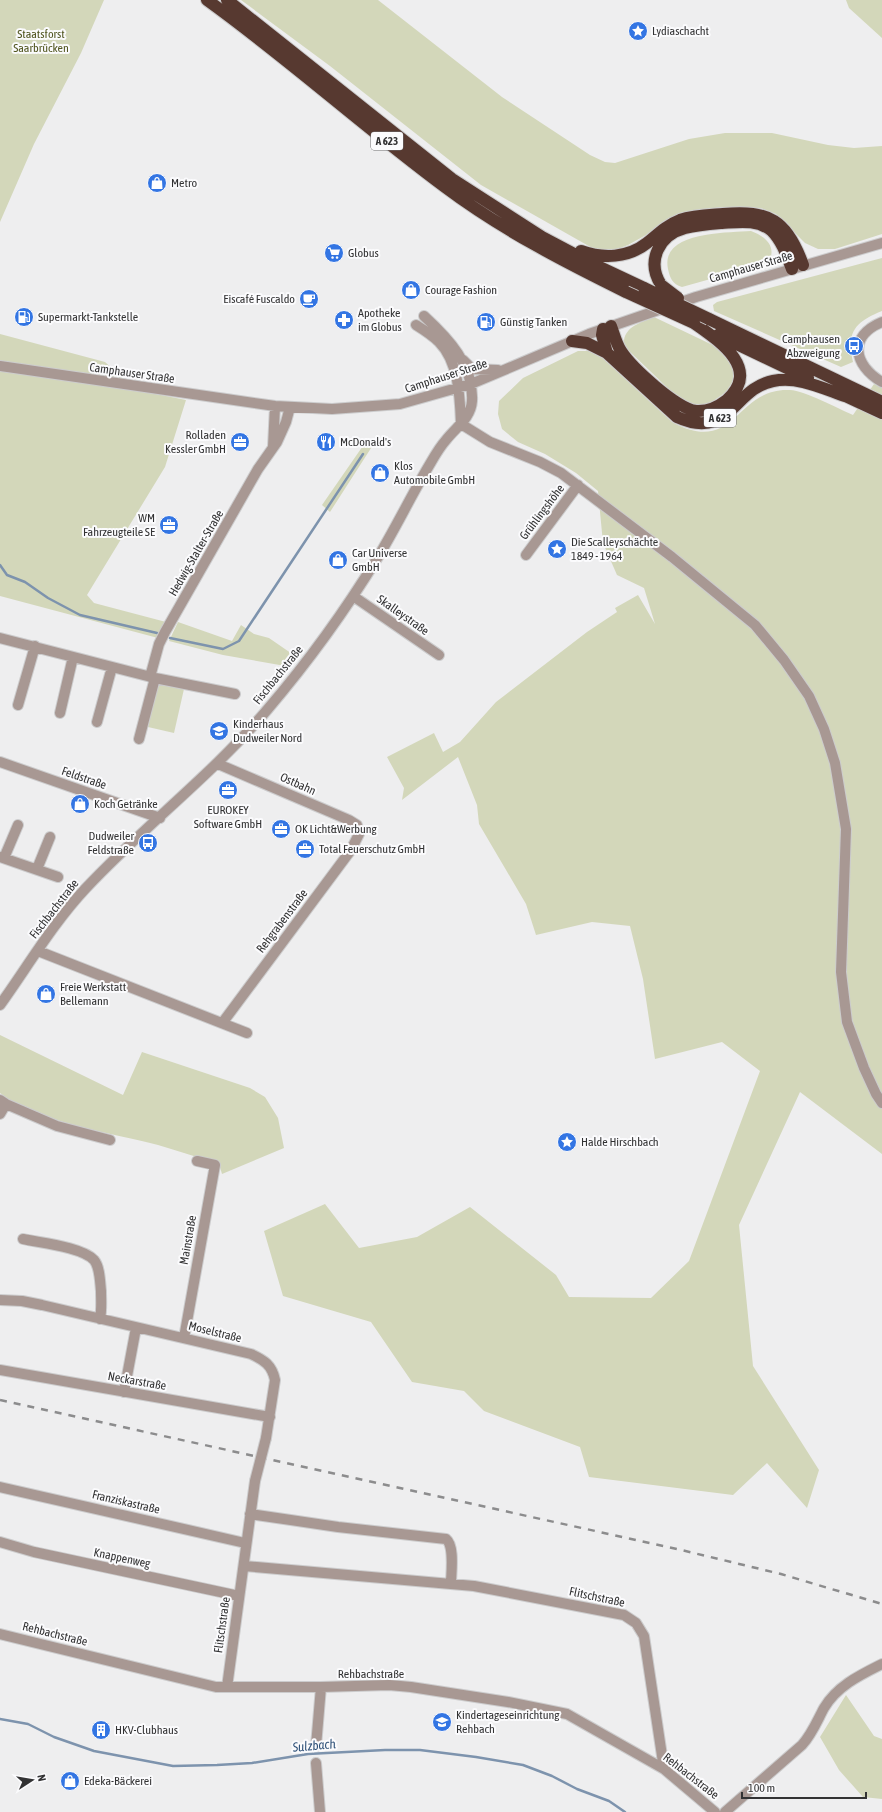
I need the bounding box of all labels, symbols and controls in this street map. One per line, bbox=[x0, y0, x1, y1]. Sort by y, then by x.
place icon: Lydiaschacht bbox=[627, 20, 649, 42]
place label: Lydiaschacht bbox=[652, 24, 709, 38]
park label: Staatsforst Saarbrücken bbox=[13, 27, 69, 55]
road number: A 623 bbox=[371, 132, 403, 150]
shop icon: Metro bbox=[146, 172, 168, 194]
place label: Metro bbox=[171, 176, 197, 190]
supermarket icon: Globus bbox=[323, 242, 345, 264]
place label: Globus bbox=[348, 246, 379, 260]
street label: Camphauser Straße bbox=[708, 248, 794, 286]
shop icon: Courage Fashion bbox=[400, 279, 422, 301]
place label: Courage Fashion bbox=[425, 283, 497, 297]
cafe icon: Eiscafé Fuscaldo bbox=[298, 288, 320, 310]
place label: Eiscafé Fuscaldo bbox=[223, 292, 295, 306]
fuel station icon: Supermarkt-Tankstelle bbox=[13, 306, 35, 328]
place label: Apotheke im Globus bbox=[358, 306, 402, 334]
pharmacy icon: Apotheke im Globus bbox=[333, 309, 355, 331]
place label: Supermarkt-Tankstelle bbox=[38, 310, 138, 324]
fuel station icon: Günstig Tanken bbox=[475, 311, 497, 333]
place label: Günstig Tanken bbox=[500, 315, 567, 329]
place label: Camphausen Abzweigung bbox=[782, 332, 841, 360]
bus stop icon: Camphausen Abzweigung bbox=[843, 335, 865, 357]
street label: Camphauser Straße bbox=[403, 356, 489, 396]
street label: Camphauser Straße bbox=[89, 360, 175, 386]
road number: A 623 bbox=[704, 409, 736, 427]
place label: Rolladen Kessler GmbH bbox=[165, 428, 226, 456]
office icon: Rolladen Kessler GmbH bbox=[229, 431, 251, 453]
restaurant icon: McDonald's bbox=[315, 431, 337, 453]
place label: McDonald's bbox=[340, 435, 391, 449]
place label: Klos Automobile GmbH bbox=[394, 459, 475, 487]
shop icon: Klos Automobile GmbH bbox=[369, 462, 391, 484]
street label: Grühlingshöhe bbox=[517, 482, 567, 542]
street label: Hedwig-Stalter-Straße bbox=[166, 507, 226, 599]
place label: WM Fahrzeugteile SE bbox=[83, 511, 155, 539]
office icon: WM Fahrzeugteile SE bbox=[158, 514, 180, 536]
place label: Die Scalleyschächte 1849 - 1964 bbox=[571, 535, 658, 563]
place icon: Die Scalleyschächte 1849 - 1964 bbox=[546, 538, 568, 560]
place label: Car Universe GmbH bbox=[352, 546, 407, 574]
shop icon: Car Universe GmbH bbox=[327, 549, 349, 571]
street label: Skalleystraße bbox=[374, 592, 432, 638]
street label: Fischbachstraße bbox=[250, 643, 306, 707]
place label: Kinderhaus Dudweiler Nord bbox=[233, 717, 302, 745]
school or university icon: Kinderhaus Dudweiler Nord bbox=[208, 720, 230, 742]
street label: Feldstraße bbox=[60, 764, 108, 792]
street label: Ostbahn bbox=[278, 770, 318, 798]
office icon: EUROKEY Software GmbH bbox=[217, 779, 239, 801]
shop icon: Koch Getränke bbox=[69, 793, 91, 815]
place label: Koch Getränke bbox=[94, 797, 158, 811]
place label: EUROKEY Software GmbH bbox=[194, 803, 262, 831]
office icon: OK Licht&Werbung bbox=[270, 818, 292, 840]
place label: OK Licht&Werbung bbox=[295, 822, 378, 836]
place label: Dudweiler Feldstraße bbox=[88, 829, 134, 857]
bus stop icon: Dudweiler Feldstraße bbox=[137, 832, 159, 854]
office icon: Total Feuerschutz GmbH bbox=[294, 838, 316, 860]
place label: Total Feuerschutz GmbH bbox=[319, 842, 425, 856]
street label: Fischbachstraße bbox=[27, 877, 81, 941]
street label: Rehgrabenstraße bbox=[254, 886, 310, 956]
place label: Freie Werkstatt Bellemann bbox=[60, 980, 127, 1008]
shop icon: Freie Werkstatt Bellemann bbox=[35, 983, 57, 1005]
place icon: Halde Hirschbach bbox=[556, 1131, 578, 1153]
place label: Halde Hirschbach bbox=[581, 1135, 659, 1149]
street label: Mainstraße bbox=[177, 1214, 199, 1266]
street label: Moselstraße bbox=[187, 1319, 243, 1345]
street label: Neckarstraße bbox=[107, 1369, 167, 1393]
street label: Franziskastraße bbox=[91, 1487, 161, 1517]
street label: Knappenweg bbox=[92, 1545, 152, 1571]
street label: Flitschstraße bbox=[568, 1584, 626, 1610]
street label: Flitschstraße bbox=[211, 1596, 233, 1654]
street label: Rehbachstraße bbox=[21, 1619, 89, 1649]
street label: Rehbachstraße bbox=[338, 1667, 404, 1681]
place label: Kindertageseinrichtung Rehbach bbox=[456, 1708, 560, 1736]
school or university icon: Kindertageseinrichtung Rehbach bbox=[431, 1711, 453, 1733]
building icon: HKV-Clubhaus bbox=[90, 1719, 112, 1741]
place label: HKV-Clubhaus bbox=[115, 1723, 178, 1737]
water label: Sulzbach bbox=[291, 1736, 337, 1755]
street label: Rehbachstraße bbox=[661, 1750, 721, 1802]
north arrow bbox=[12, 1760, 52, 1800]
shop icon: Edeka-Bäckerei bbox=[59, 1770, 81, 1792]
text: N bbox=[35, 1773, 48, 1782]
place label: Edeka-Bäckerei bbox=[84, 1774, 152, 1788]
scale bar bbox=[742, 1774, 866, 1800]
text: 100 m bbox=[748, 1781, 775, 1795]

